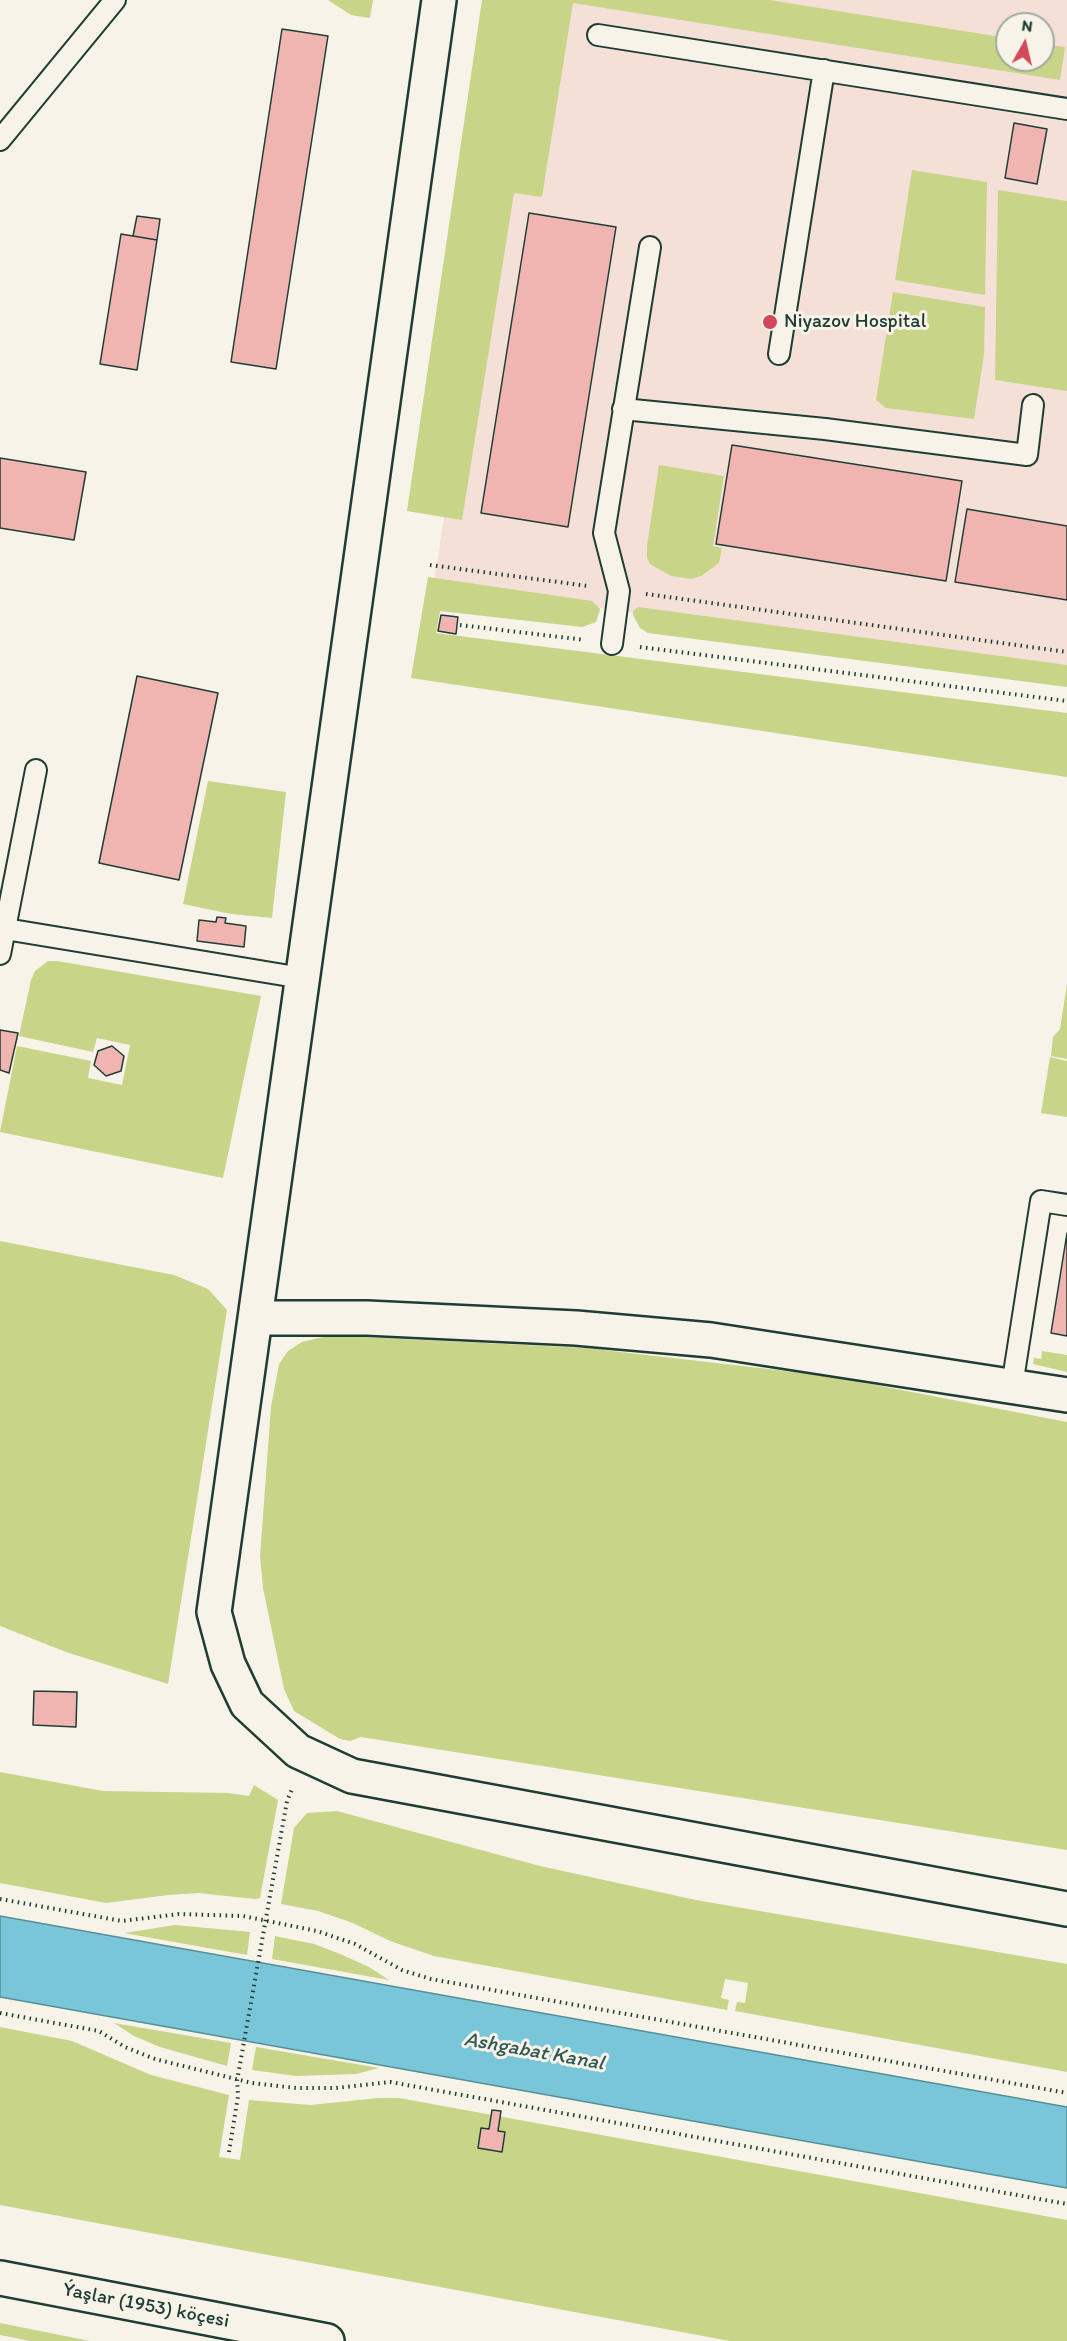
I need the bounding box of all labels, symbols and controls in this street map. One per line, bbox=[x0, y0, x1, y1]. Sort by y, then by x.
north arrow bbox=[995, 12, 1055, 72]
text: N bbox=[1021, 16, 1034, 36]
place label: Niyazov Hospital bbox=[784, 310, 926, 334]
marker: Niyazov Hospital bbox=[761, 313, 779, 331]
water label: Ashgabat Kanal bbox=[462, 2027, 606, 2077]
street label: Ýaşlar (1953) köçesi bbox=[61, 2278, 231, 2334]

